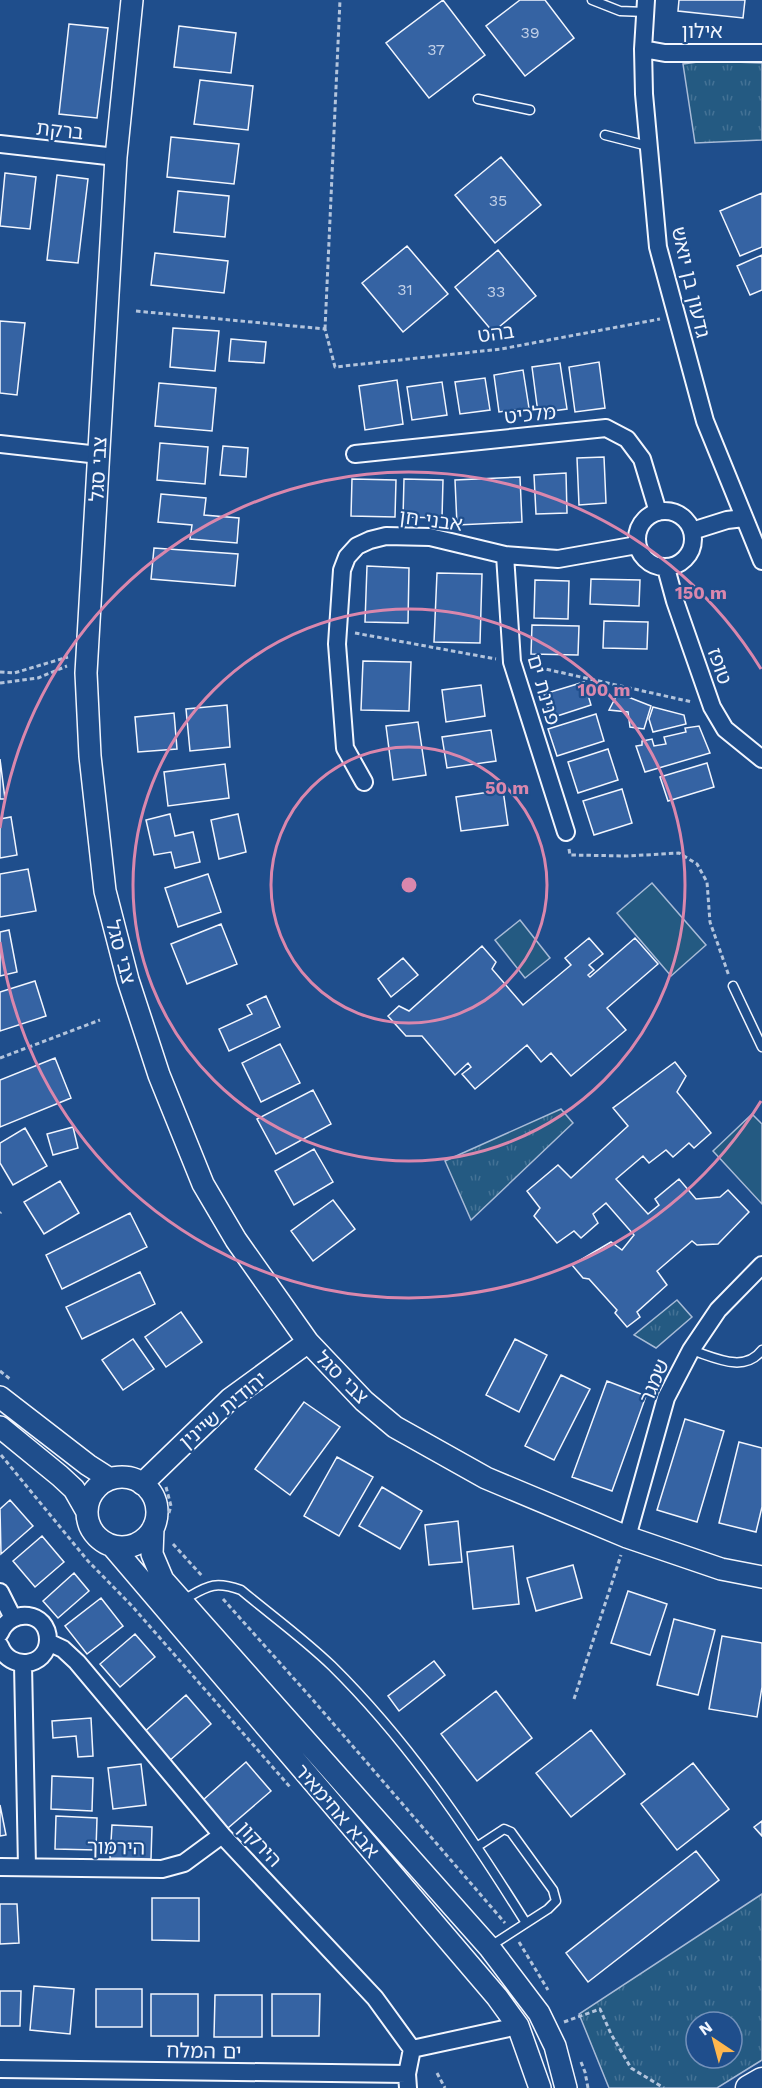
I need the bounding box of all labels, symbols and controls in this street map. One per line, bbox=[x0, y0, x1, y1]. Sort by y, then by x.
street label: אילון bbox=[681, 19, 723, 43]
house number: 39 bbox=[520, 23, 540, 42]
house number: 37 bbox=[427, 40, 445, 59]
street label: ברקת bbox=[35, 116, 85, 144]
house number: 35 bbox=[489, 191, 507, 210]
street label: גדעון בן יואש bbox=[667, 224, 716, 340]
house number: 31 bbox=[397, 280, 413, 299]
house number: 33 bbox=[487, 282, 505, 301]
street label: בהט bbox=[476, 319, 516, 347]
street label: מלכיט bbox=[503, 399, 557, 429]
street label: צבי סגל bbox=[84, 436, 112, 502]
street label: אבני חן bbox=[398, 504, 464, 536]
text: 150 m bbox=[675, 582, 727, 603]
street label: טופז bbox=[703, 645, 737, 687]
street label: פנינת ים bbox=[522, 652, 566, 728]
text: 100 m bbox=[577, 679, 631, 700]
text: 50 m bbox=[485, 777, 529, 798]
centre of rings bbox=[399, 875, 419, 895]
street label: צבי סגל bbox=[101, 917, 141, 987]
street label: צבי סגל bbox=[310, 1345, 374, 1409]
street label: שמגר bbox=[634, 1355, 674, 1407]
street label: יהודית שיינין bbox=[174, 1366, 272, 1454]
street label: אבא אחימאיר bbox=[290, 1759, 384, 1863]
street label: הירקון bbox=[233, 1816, 287, 1872]
street label: הירמוך bbox=[87, 1834, 145, 1860]
north arrow bbox=[684, 2010, 744, 2070]
text: N bbox=[695, 2017, 716, 2039]
street label: ים המלח bbox=[166, 2038, 242, 2064]

